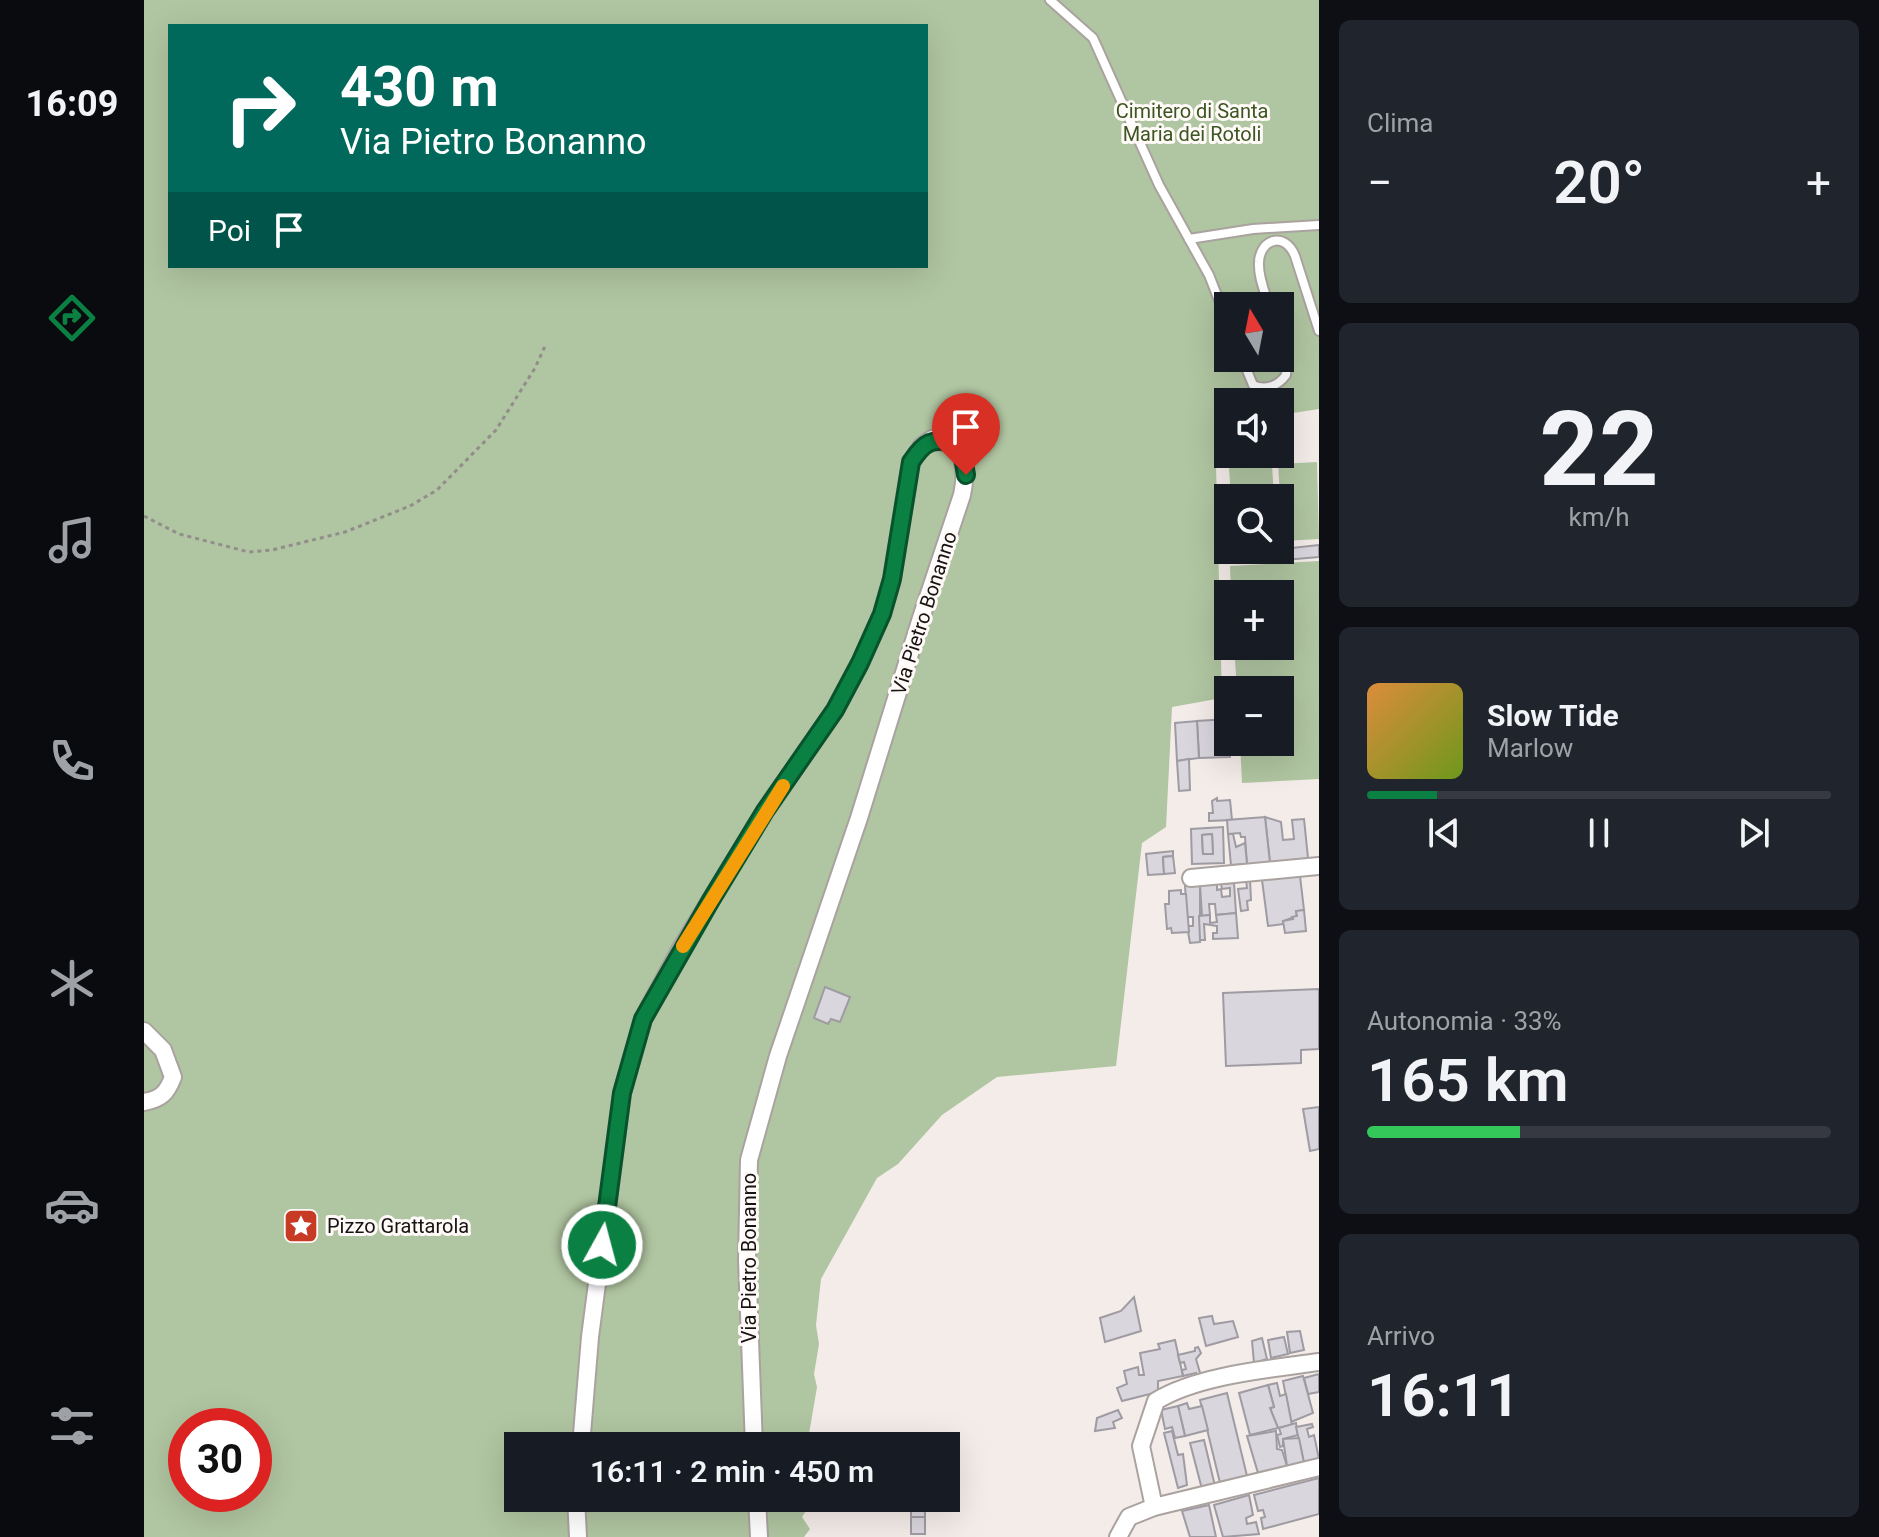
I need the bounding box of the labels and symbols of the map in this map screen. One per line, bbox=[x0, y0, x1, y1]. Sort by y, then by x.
park label: Cimitero di Santa Maria dei Rotoli bbox=[1116, 99, 1268, 146]
north arrow bbox=[1214, 292, 1294, 372]
pin bbox=[932, 393, 1000, 475]
street label: Via Pietro Bonanno bbox=[886, 528, 962, 698]
street label: Via Pietro Bonanno bbox=[737, 1173, 761, 1343]
position arrow bbox=[560, 1203, 644, 1287]
place icon: Pizzo Grattarola bbox=[282, 1207, 320, 1245]
place label: Pizzo Grattarola bbox=[327, 1214, 469, 1238]
speed limit sign: 30 bbox=[168, 1408, 272, 1512]

